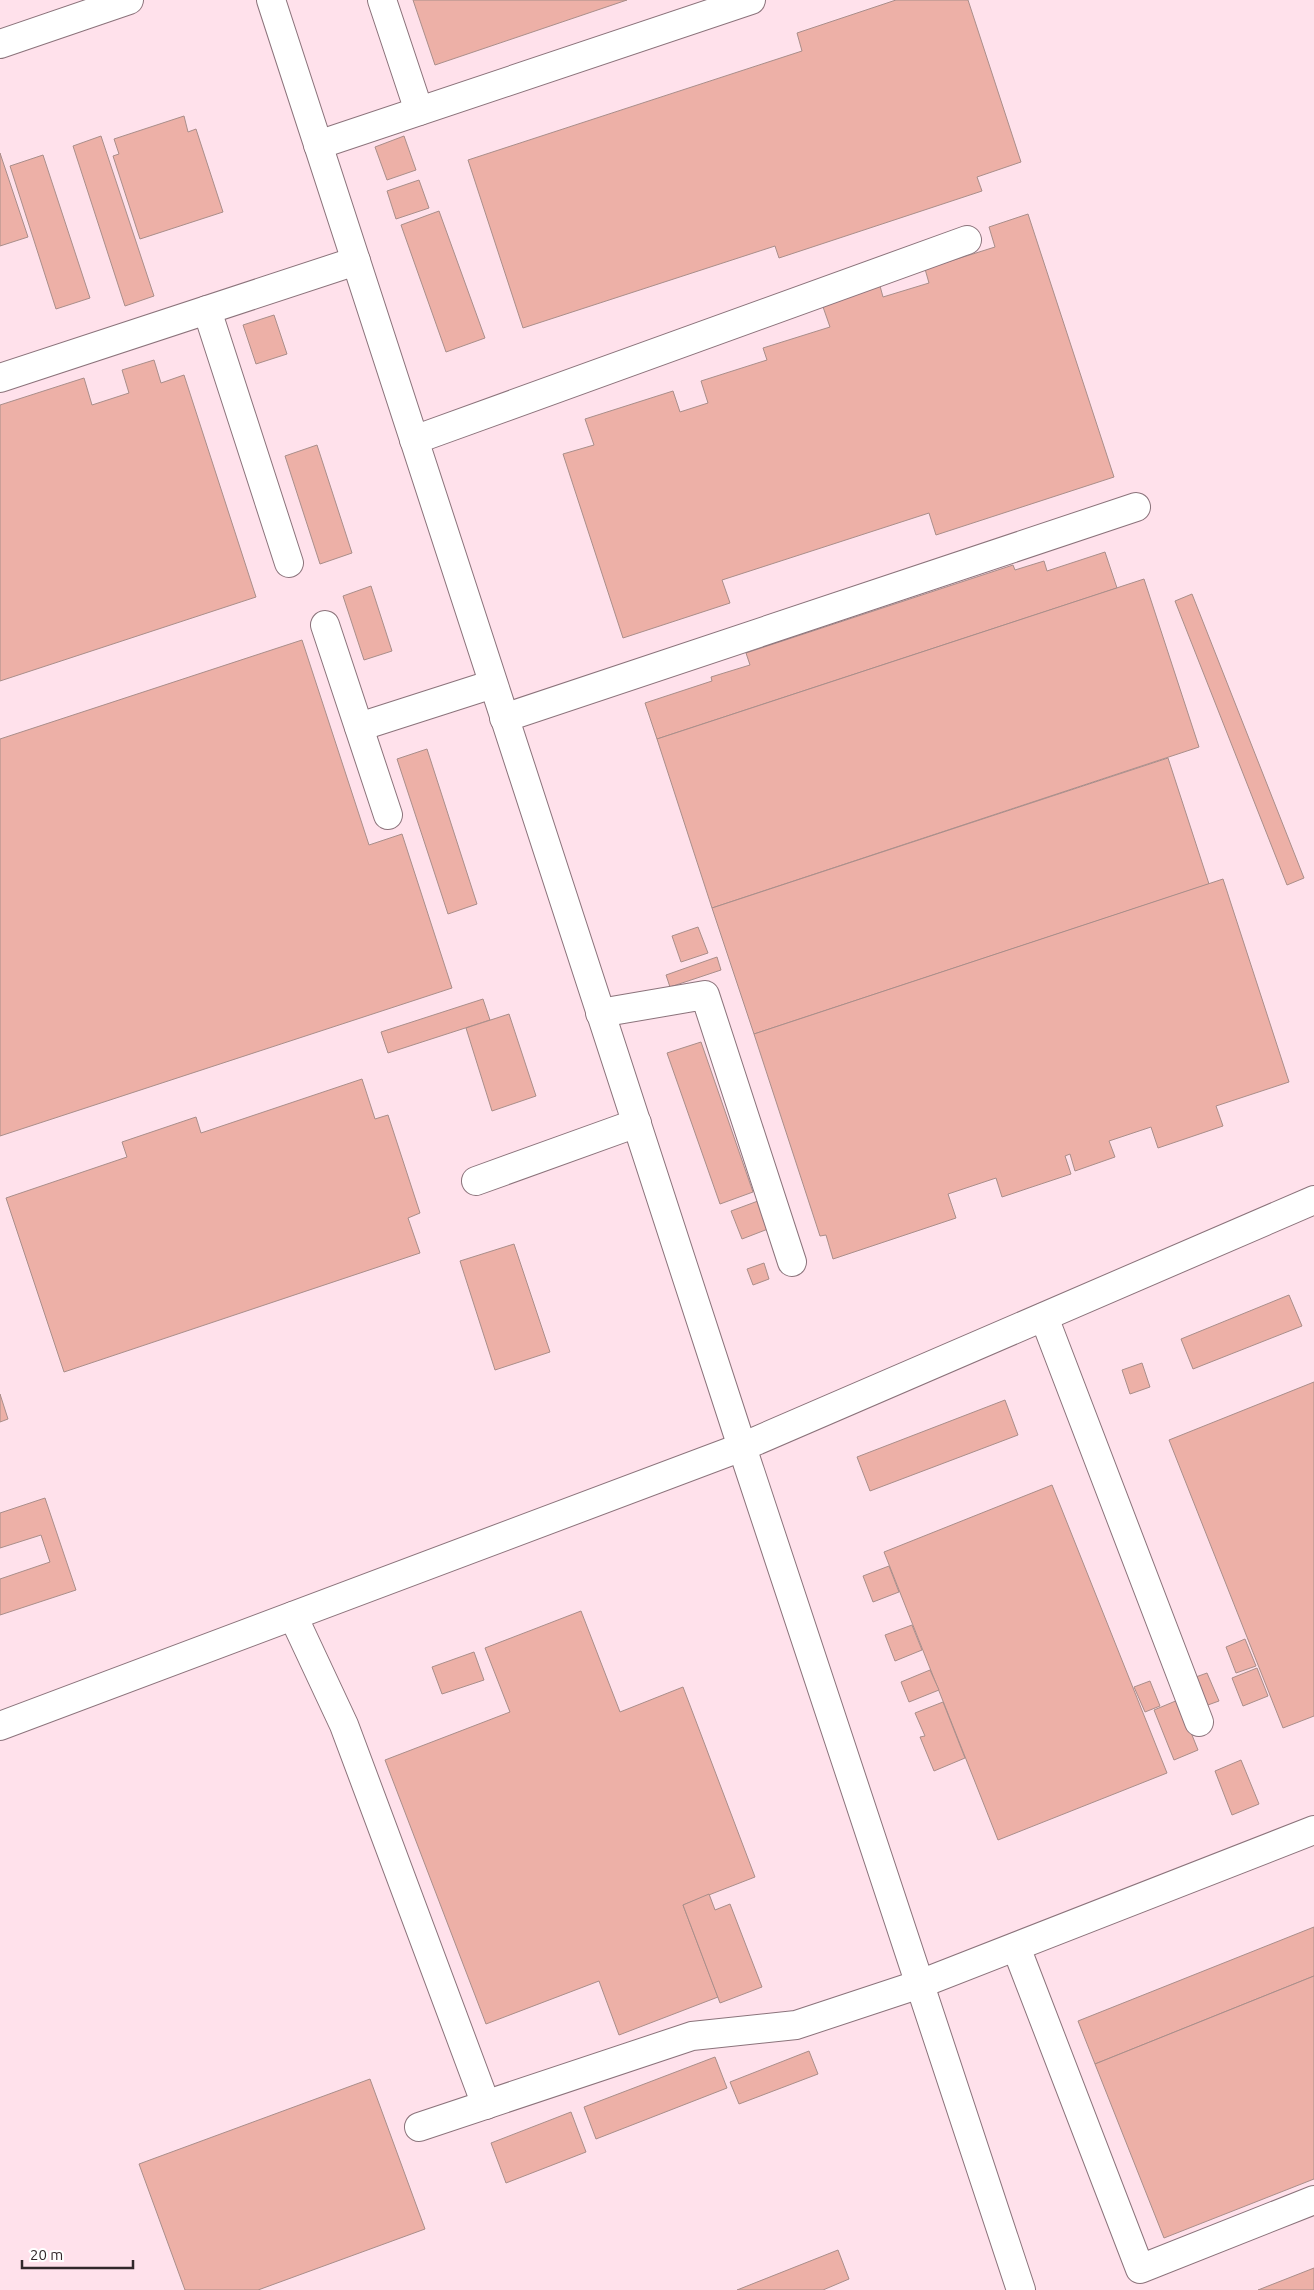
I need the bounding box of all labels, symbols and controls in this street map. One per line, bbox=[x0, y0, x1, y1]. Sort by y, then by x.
scale bar bbox=[22, 2238, 134, 2270]
text: 20 m bbox=[30, 2246, 63, 2263]

